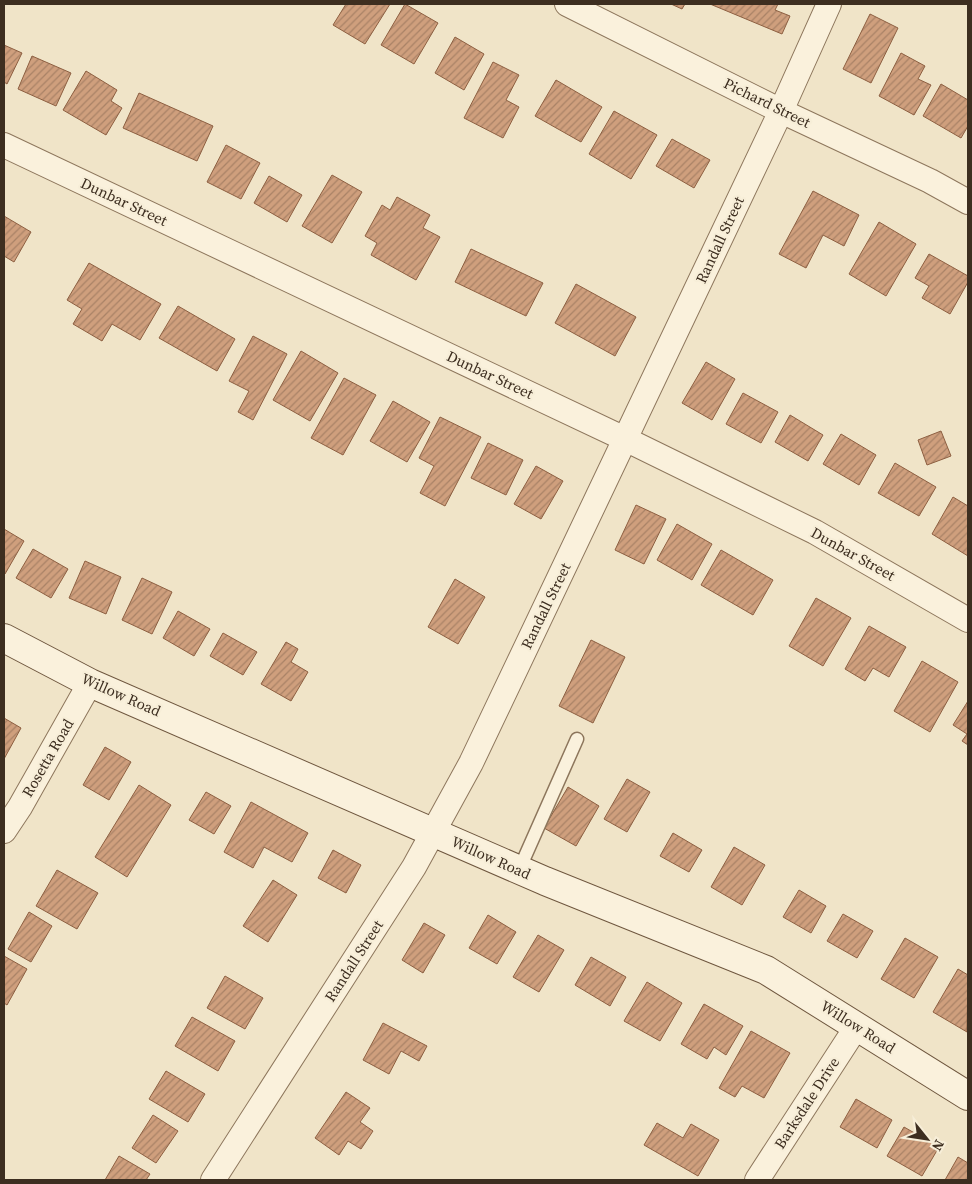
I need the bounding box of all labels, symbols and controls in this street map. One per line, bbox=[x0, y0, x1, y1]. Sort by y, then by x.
street label: Pichard Street bbox=[720, 72, 814, 133]
street label: Dunbar Street bbox=[77, 172, 171, 231]
street label: Randall Street bbox=[690, 193, 749, 287]
street label: Dunbar Street bbox=[443, 345, 537, 404]
street label: Dunbar Street bbox=[807, 522, 899, 585]
street label: Randall Street bbox=[516, 559, 576, 652]
street label: Willow Road bbox=[78, 668, 165, 722]
street label: Rosetta Road bbox=[17, 714, 79, 801]
street label: Willow Road bbox=[448, 831, 535, 885]
street label: Randall Street bbox=[319, 916, 388, 1006]
street label: Willow Road bbox=[817, 995, 900, 1058]
street label: Barksdale Drive bbox=[769, 1052, 844, 1153]
north arrow bbox=[902, 1114, 952, 1164]
text: N bbox=[927, 1136, 949, 1155]

